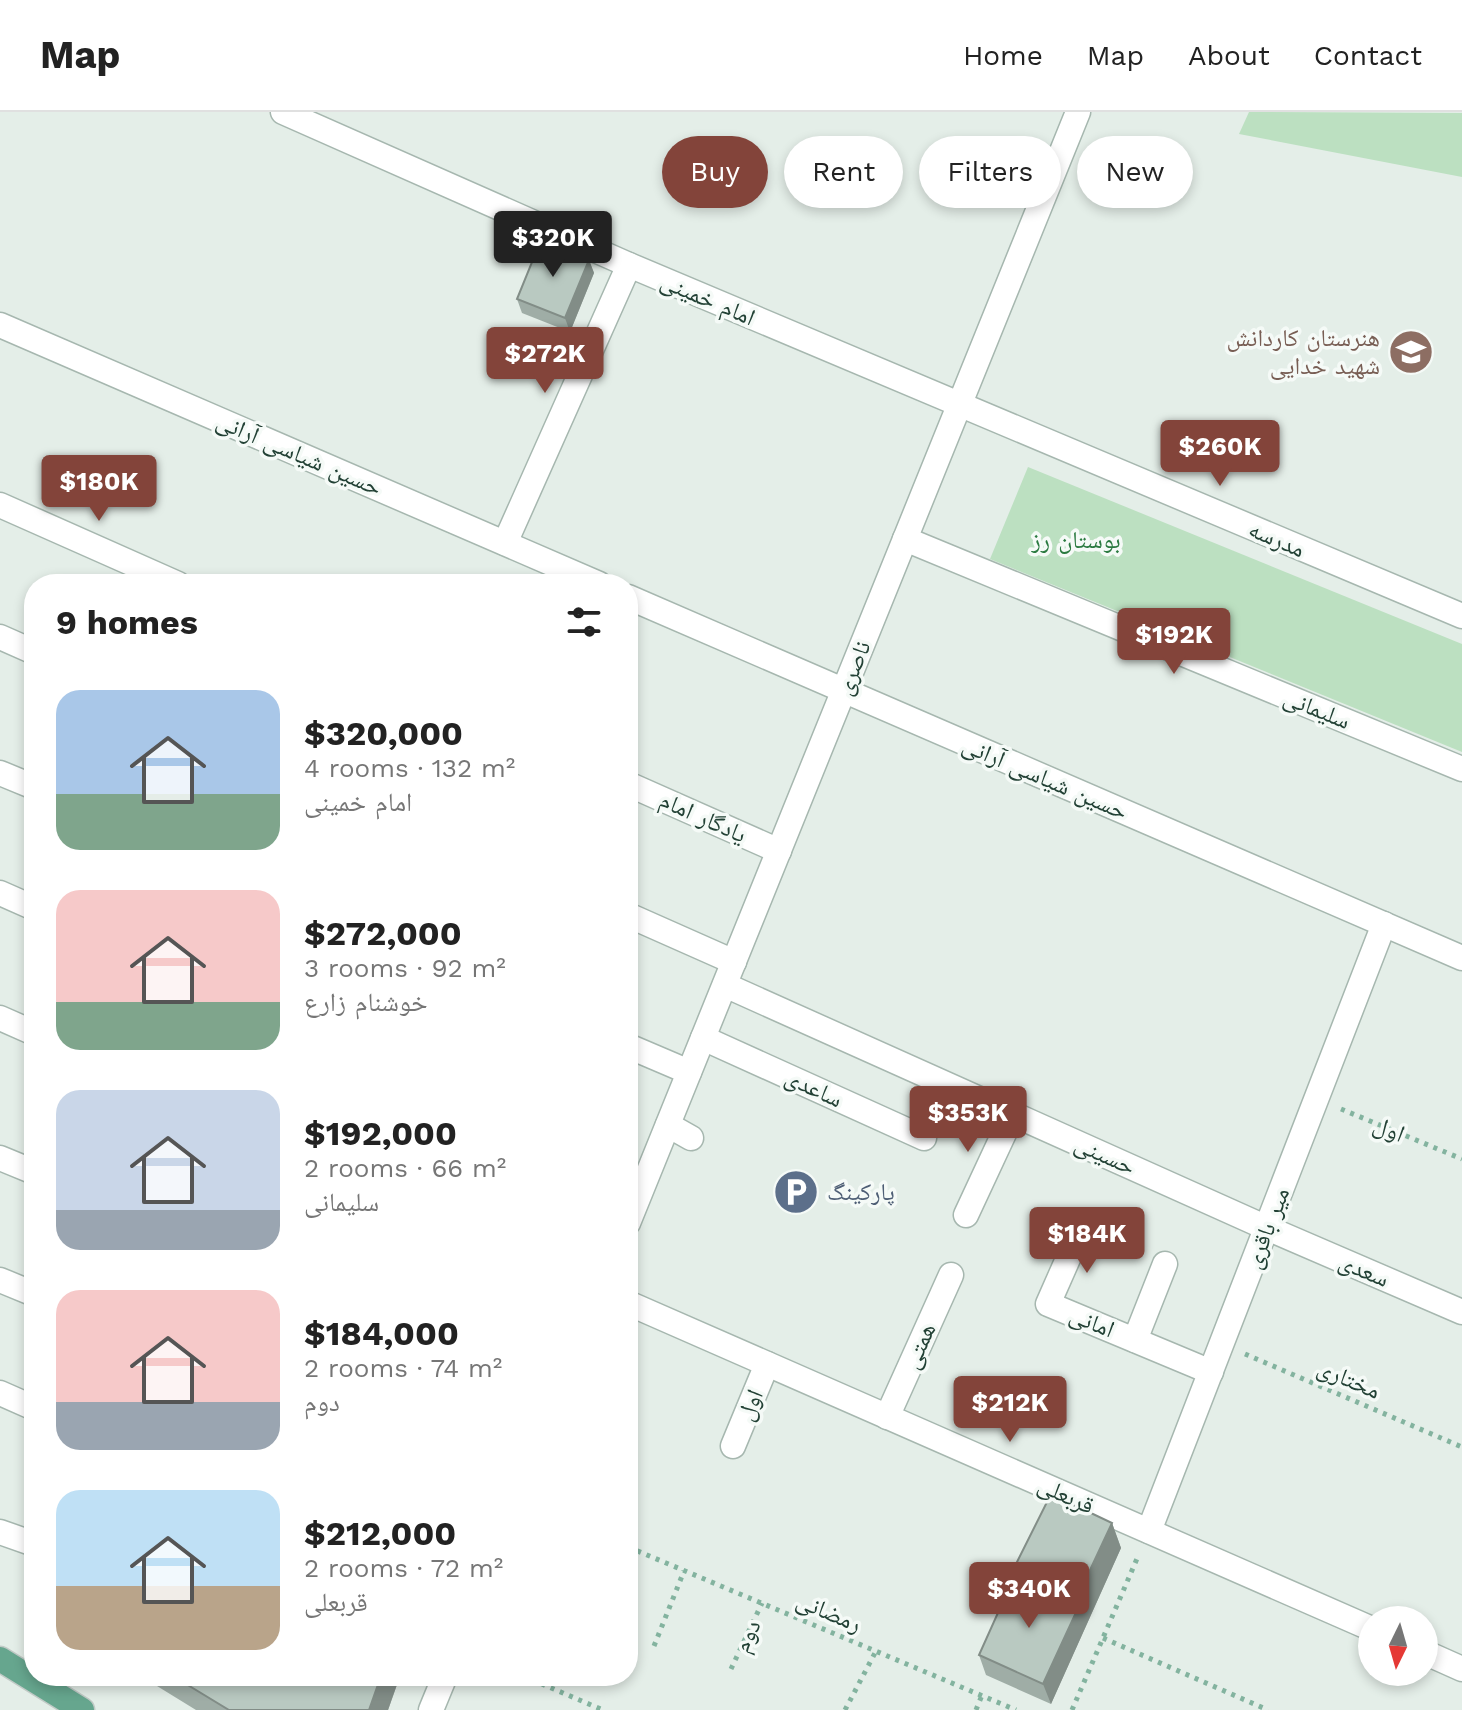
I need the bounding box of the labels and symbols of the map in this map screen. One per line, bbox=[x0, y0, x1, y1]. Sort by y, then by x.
pin: $320K bbox=[497, 211, 609, 279]
street label: امام خمینی bbox=[656, 267, 759, 333]
place label: هنرستان کاردانش شهید خدایی bbox=[1226, 324, 1380, 380]
pin: $272K bbox=[489, 327, 601, 395]
school or university icon: هنرستان کاردانش شهید خدایی bbox=[1387, 328, 1435, 376]
street label: حسین شیاسی آرانی bbox=[212, 407, 386, 501]
pin: $260K bbox=[1164, 420, 1276, 488]
pin: $180K bbox=[43, 455, 155, 523]
street label: مدرسه bbox=[1245, 515, 1309, 563]
park label: بوستان رز bbox=[1030, 526, 1121, 554]
pin: $192K bbox=[1118, 608, 1230, 676]
street label: ناصری bbox=[830, 637, 876, 699]
street label: سلیمانی bbox=[1280, 683, 1354, 735]
street label: حسین شیاسی آرانی bbox=[958, 731, 1132, 825]
street label: یادگار امام bbox=[654, 785, 751, 850]
street label: ساعدی bbox=[781, 1063, 847, 1113]
pin: $353K bbox=[912, 1086, 1024, 1154]
street label: اول bbox=[1369, 1110, 1409, 1148]
street label: حسینی bbox=[1070, 1129, 1140, 1181]
parking icon: پارکینگ bbox=[772, 1168, 820, 1216]
place label: پارکینگ bbox=[827, 1178, 895, 1206]
street label: میر باقری bbox=[1239, 1183, 1295, 1273]
pin: $184K bbox=[1031, 1207, 1143, 1275]
street label: سعدی bbox=[1335, 1247, 1393, 1293]
street label: امانی bbox=[1066, 1300, 1118, 1344]
street label: همتی bbox=[897, 1319, 941, 1373]
street label: مختاری bbox=[1313, 1353, 1385, 1405]
pin: $212K bbox=[954, 1376, 1066, 1444]
street label: اول bbox=[731, 1385, 769, 1425]
street label: قربعلی bbox=[1033, 1470, 1099, 1520]
pin: $340K bbox=[973, 1562, 1085, 1630]
street label: رمضانی bbox=[792, 1586, 866, 1638]
north arrow bbox=[1358, 1606, 1438, 1686]
street label: دوم bbox=[727, 1615, 768, 1658]

